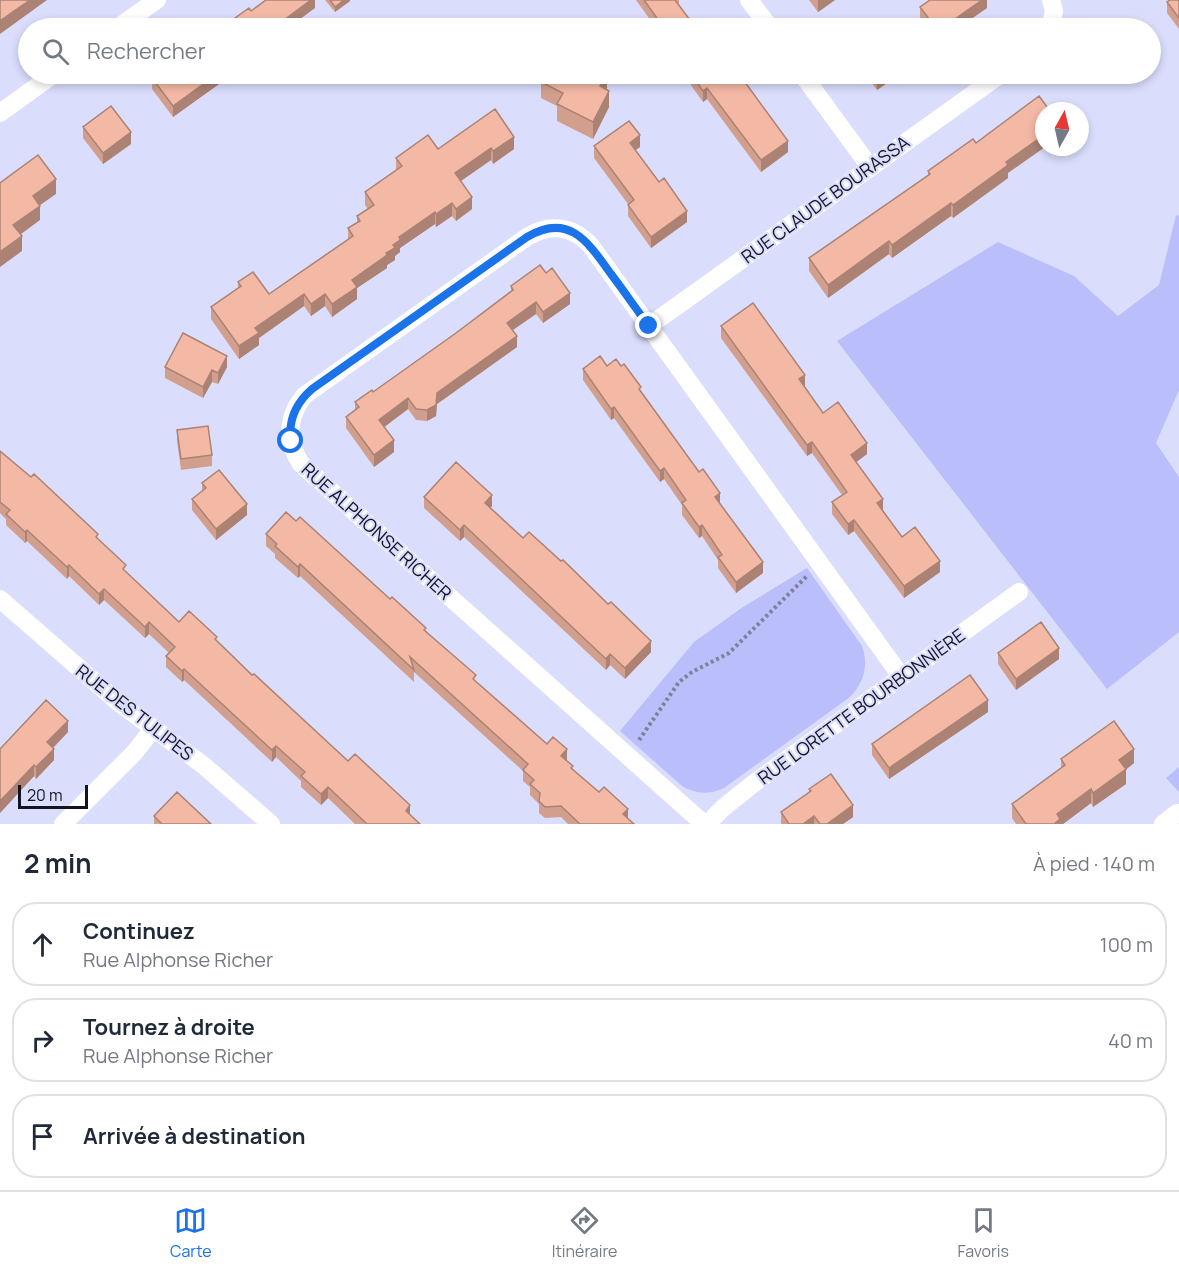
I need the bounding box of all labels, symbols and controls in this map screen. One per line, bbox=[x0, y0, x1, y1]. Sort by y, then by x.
search box bbox=[18, 18, 1161, 84]
icon: search bbox=[39, 35, 72, 68]
text: Rechercher bbox=[87, 36, 206, 66]
north arrow bbox=[1035, 102, 1089, 156]
street label: RUE CLAUDE BOURASSA bbox=[736, 129, 914, 268]
route end bbox=[635, 312, 661, 338]
route start bbox=[277, 427, 303, 453]
street label: RUE ALPHONSE RICHER bbox=[297, 457, 457, 605]
street label: RUE LORETTE BOURBONNIÈRE bbox=[753, 623, 969, 789]
street label: RUE DES TULIPES bbox=[71, 659, 199, 765]
scale bar bbox=[18, 782, 88, 810]
text: 20 m bbox=[27, 784, 63, 806]
text: 2 min bbox=[24, 845, 92, 881]
text: À pied · 140 m bbox=[1033, 850, 1155, 877]
text: Continuez bbox=[83, 916, 195, 946]
icon: ahead bbox=[26, 928, 59, 961]
text: 100 m bbox=[1100, 931, 1153, 958]
text: Rue Alphonse Richer bbox=[83, 946, 273, 973]
text: Tournez à droite bbox=[83, 1012, 255, 1042]
icon: right bbox=[26, 1024, 59, 1057]
text: 40 m bbox=[1108, 1027, 1153, 1054]
text: Rue Alphonse Richer bbox=[83, 1042, 273, 1069]
icon: arrive bbox=[26, 1120, 59, 1153]
text: Arrivée à destination bbox=[83, 1121, 306, 1151]
tab: Carte bbox=[170, 1204, 212, 1262]
tab: Itinéraire bbox=[552, 1204, 617, 1262]
tab: Favoris bbox=[957, 1204, 1009, 1262]

